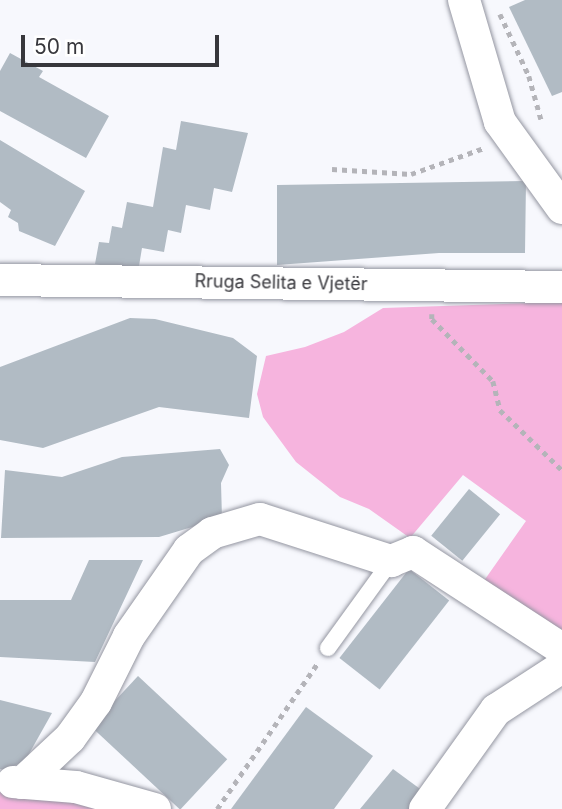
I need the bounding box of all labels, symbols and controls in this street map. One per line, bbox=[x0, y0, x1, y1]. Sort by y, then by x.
scale bar bbox=[24, 21, 222, 65]
text: 50 m bbox=[34, 34, 84, 59]
street label: Rruga Selita e Vjetër bbox=[194, 271, 368, 295]

